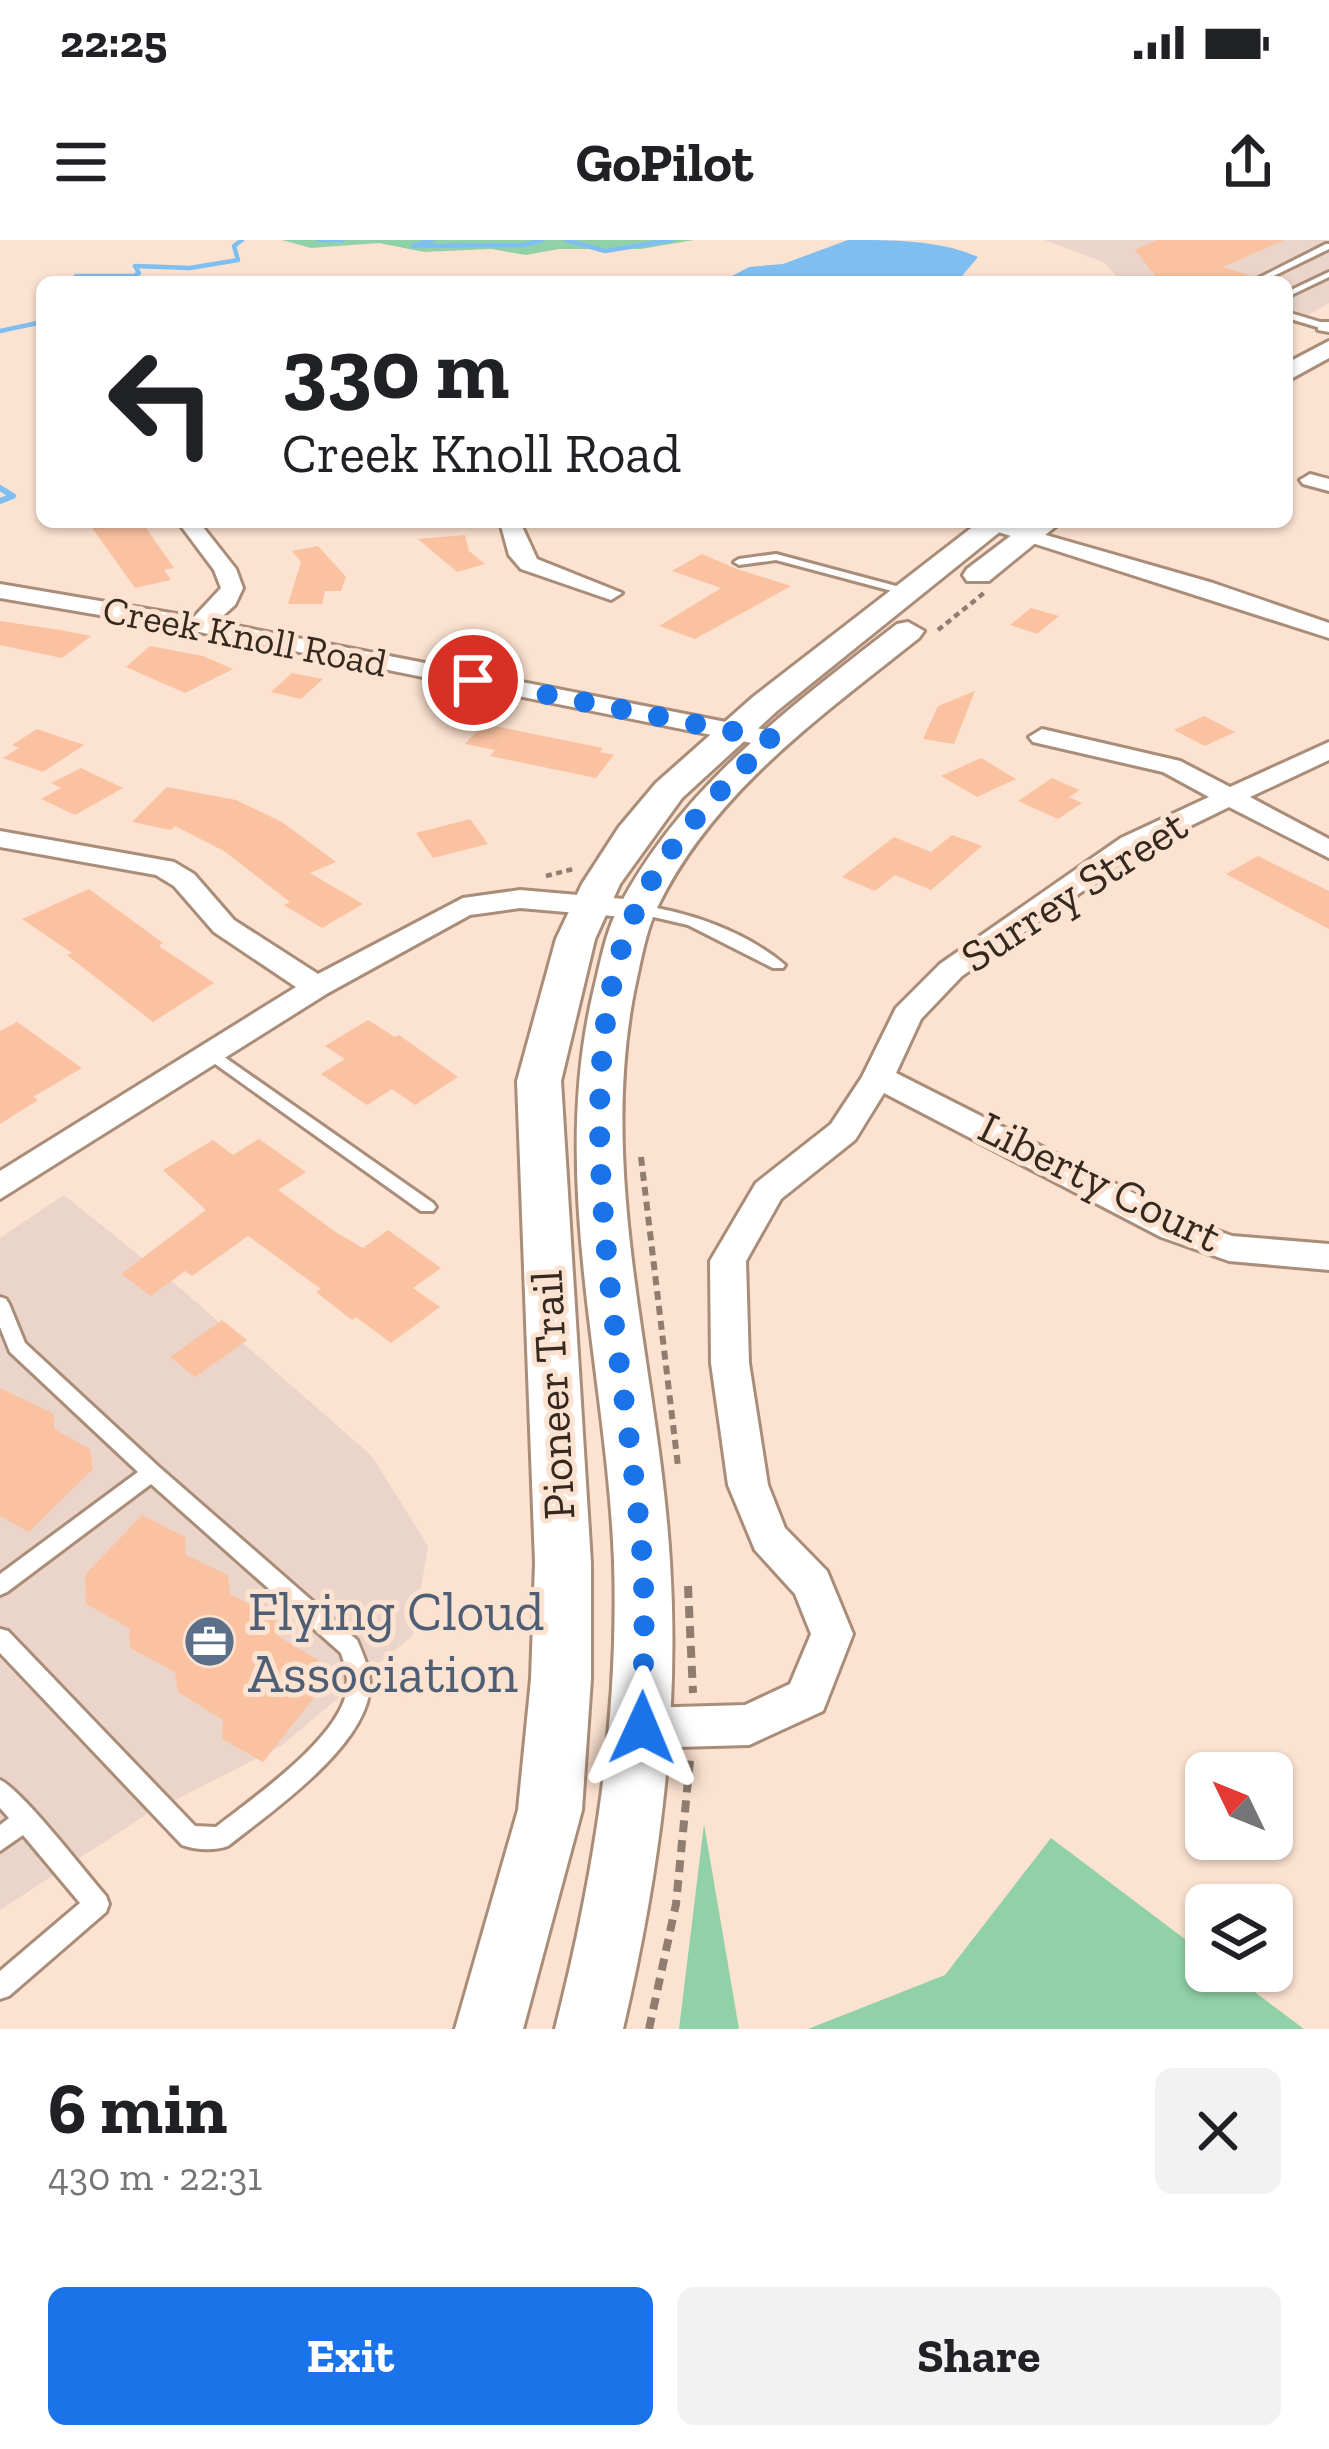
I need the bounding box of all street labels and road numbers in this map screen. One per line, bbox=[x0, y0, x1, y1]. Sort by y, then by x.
street label: Creek Knoll Road bbox=[99, 585, 391, 687]
street label: Surrey Street bbox=[951, 798, 1197, 984]
street label: Liberty Court bbox=[970, 1100, 1230, 1264]
street label: Pioneer Trail bbox=[520, 1269, 586, 1521]

